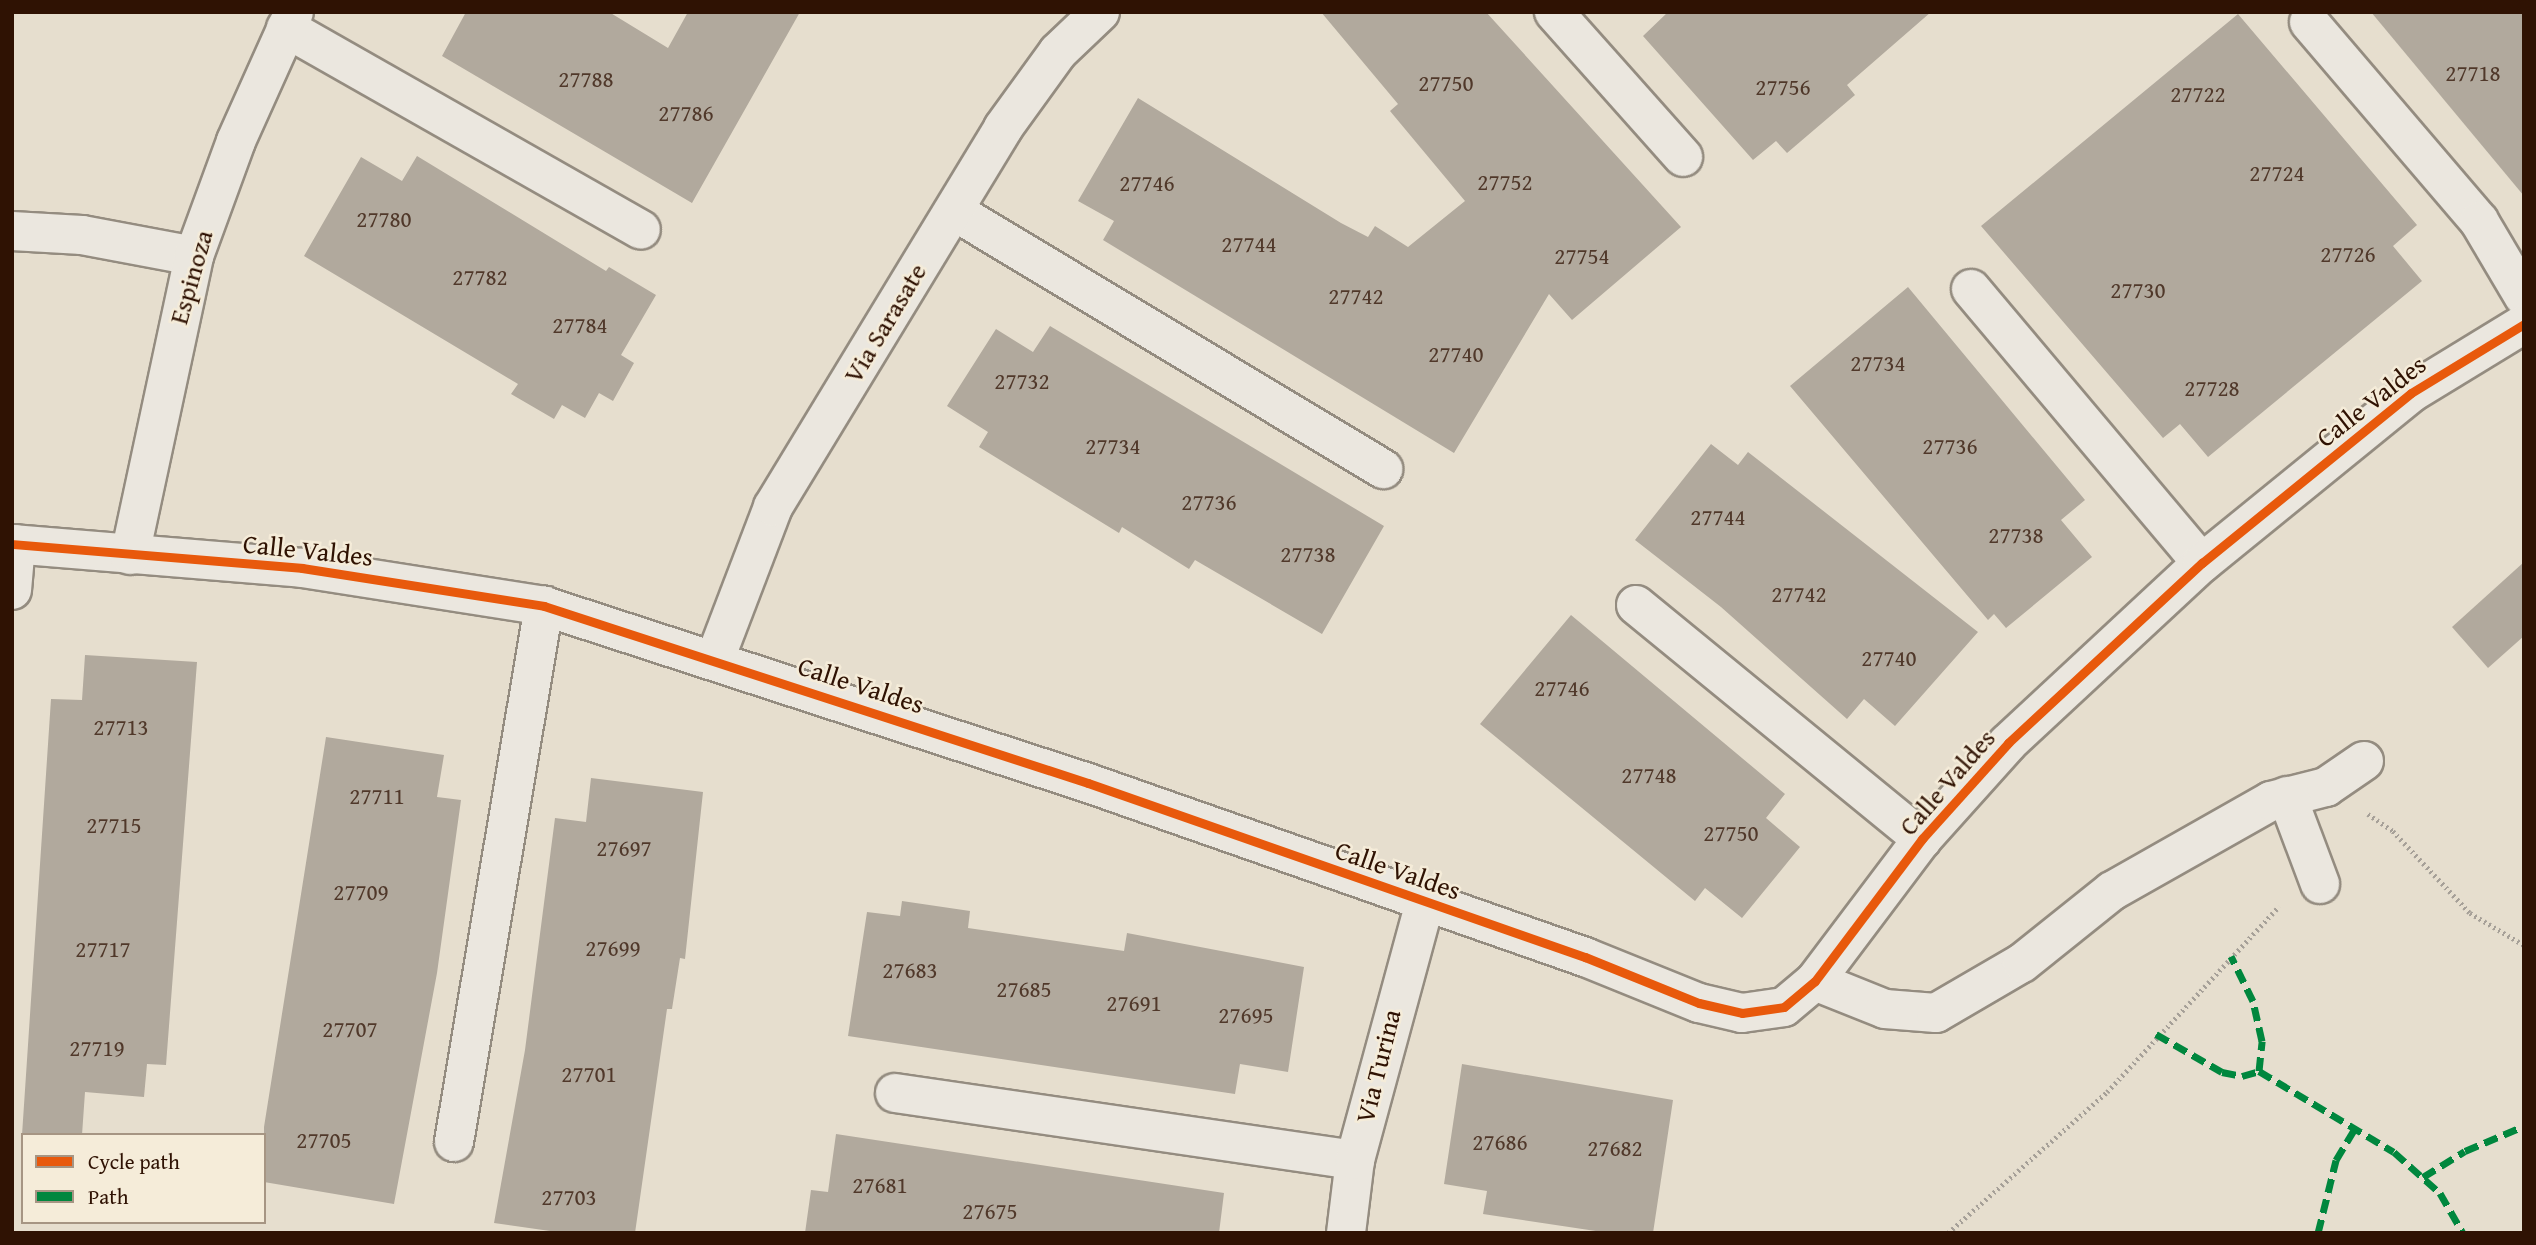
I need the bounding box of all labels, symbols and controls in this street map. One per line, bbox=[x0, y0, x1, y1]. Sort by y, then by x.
house number: 27718 bbox=[2445, 59, 2501, 87]
house number: 27788 bbox=[558, 65, 614, 93]
house number: 27750 bbox=[1418, 69, 1474, 97]
house number: 27756 bbox=[1755, 73, 1811, 101]
house number: 27722 bbox=[2170, 80, 2226, 108]
house number: 27786 bbox=[658, 99, 714, 127]
house number: 27724 bbox=[2249, 159, 2305, 187]
house number: 27752 bbox=[1477, 168, 1533, 196]
house number: 27746 bbox=[1119, 169, 1175, 197]
house number: 27780 bbox=[356, 205, 412, 233]
street label: Espinoza bbox=[163, 226, 219, 328]
house number: 27744 bbox=[1221, 230, 1277, 258]
house number: 27726 bbox=[2320, 240, 2376, 268]
house number: 27754 bbox=[1554, 242, 1610, 270]
street label: Via Sarasate bbox=[837, 258, 933, 388]
house number: 27782 bbox=[452, 263, 508, 291]
house number: 27730 bbox=[2110, 276, 2166, 304]
house number: 27742 bbox=[1328, 282, 1384, 310]
house number: 27784 bbox=[552, 311, 608, 339]
house number: 27740 bbox=[1428, 340, 1484, 368]
house number: 27734 bbox=[1850, 349, 1906, 377]
street label: Calle Valdes bbox=[2310, 349, 2432, 453]
house number: 27732 bbox=[994, 367, 1050, 395]
house number: 27728 bbox=[2184, 374, 2240, 402]
house number: 27734 bbox=[1085, 432, 1141, 460]
house number: 27736 bbox=[1922, 432, 1978, 460]
house number: 27736 bbox=[1181, 488, 1237, 516]
house number: 27744 bbox=[1690, 503, 1746, 531]
house number: 27738 bbox=[1988, 521, 2044, 549]
street label: Calle Valdes bbox=[242, 528, 374, 572]
house number: 27738 bbox=[1280, 540, 1336, 568]
house number: 27742 bbox=[1771, 580, 1827, 608]
house number: 27740 bbox=[1861, 644, 1917, 672]
street label: Calle Valdes bbox=[794, 650, 928, 720]
house number: 27746 bbox=[1534, 674, 1590, 702]
house number: 27713 bbox=[93, 713, 149, 741]
street label: Calle Valdes bbox=[1892, 723, 2002, 841]
house number: 27748 bbox=[1621, 761, 1677, 789]
house number: 27711 bbox=[349, 782, 405, 810]
house number: 27715 bbox=[86, 811, 142, 839]
house number: 27750 bbox=[1703, 819, 1759, 847]
house number: 27697 bbox=[596, 834, 652, 862]
street label: Calle Valdes bbox=[1331, 834, 1465, 906]
house number: 27709 bbox=[333, 878, 389, 906]
house number: 27699 bbox=[585, 934, 641, 962]
house number: 27717 bbox=[75, 935, 131, 963]
house number: 27683 bbox=[882, 956, 938, 984]
house number: 27685 bbox=[996, 975, 1052, 1003]
house number: 27691 bbox=[1106, 989, 1162, 1017]
house number: 27695 bbox=[1218, 1001, 1274, 1029]
street label: Via Turina bbox=[1349, 1006, 1407, 1126]
house number: 27707 bbox=[322, 1015, 378, 1043]
house number: 27719 bbox=[69, 1034, 125, 1062]
house number: 27701 bbox=[561, 1060, 617, 1088]
house number: 27705 bbox=[296, 1126, 352, 1154]
house number: 27686 bbox=[1472, 1128, 1528, 1156]
legend bbox=[21, 1133, 266, 1224]
house number: 27682 bbox=[1587, 1134, 1643, 1162]
text: Cycle path bbox=[88, 1146, 180, 1177]
house number: 27681 bbox=[852, 1171, 908, 1199]
text: Path bbox=[88, 1181, 128, 1212]
house number: 27703 bbox=[541, 1183, 597, 1211]
house number: 27675 bbox=[962, 1197, 1018, 1225]

